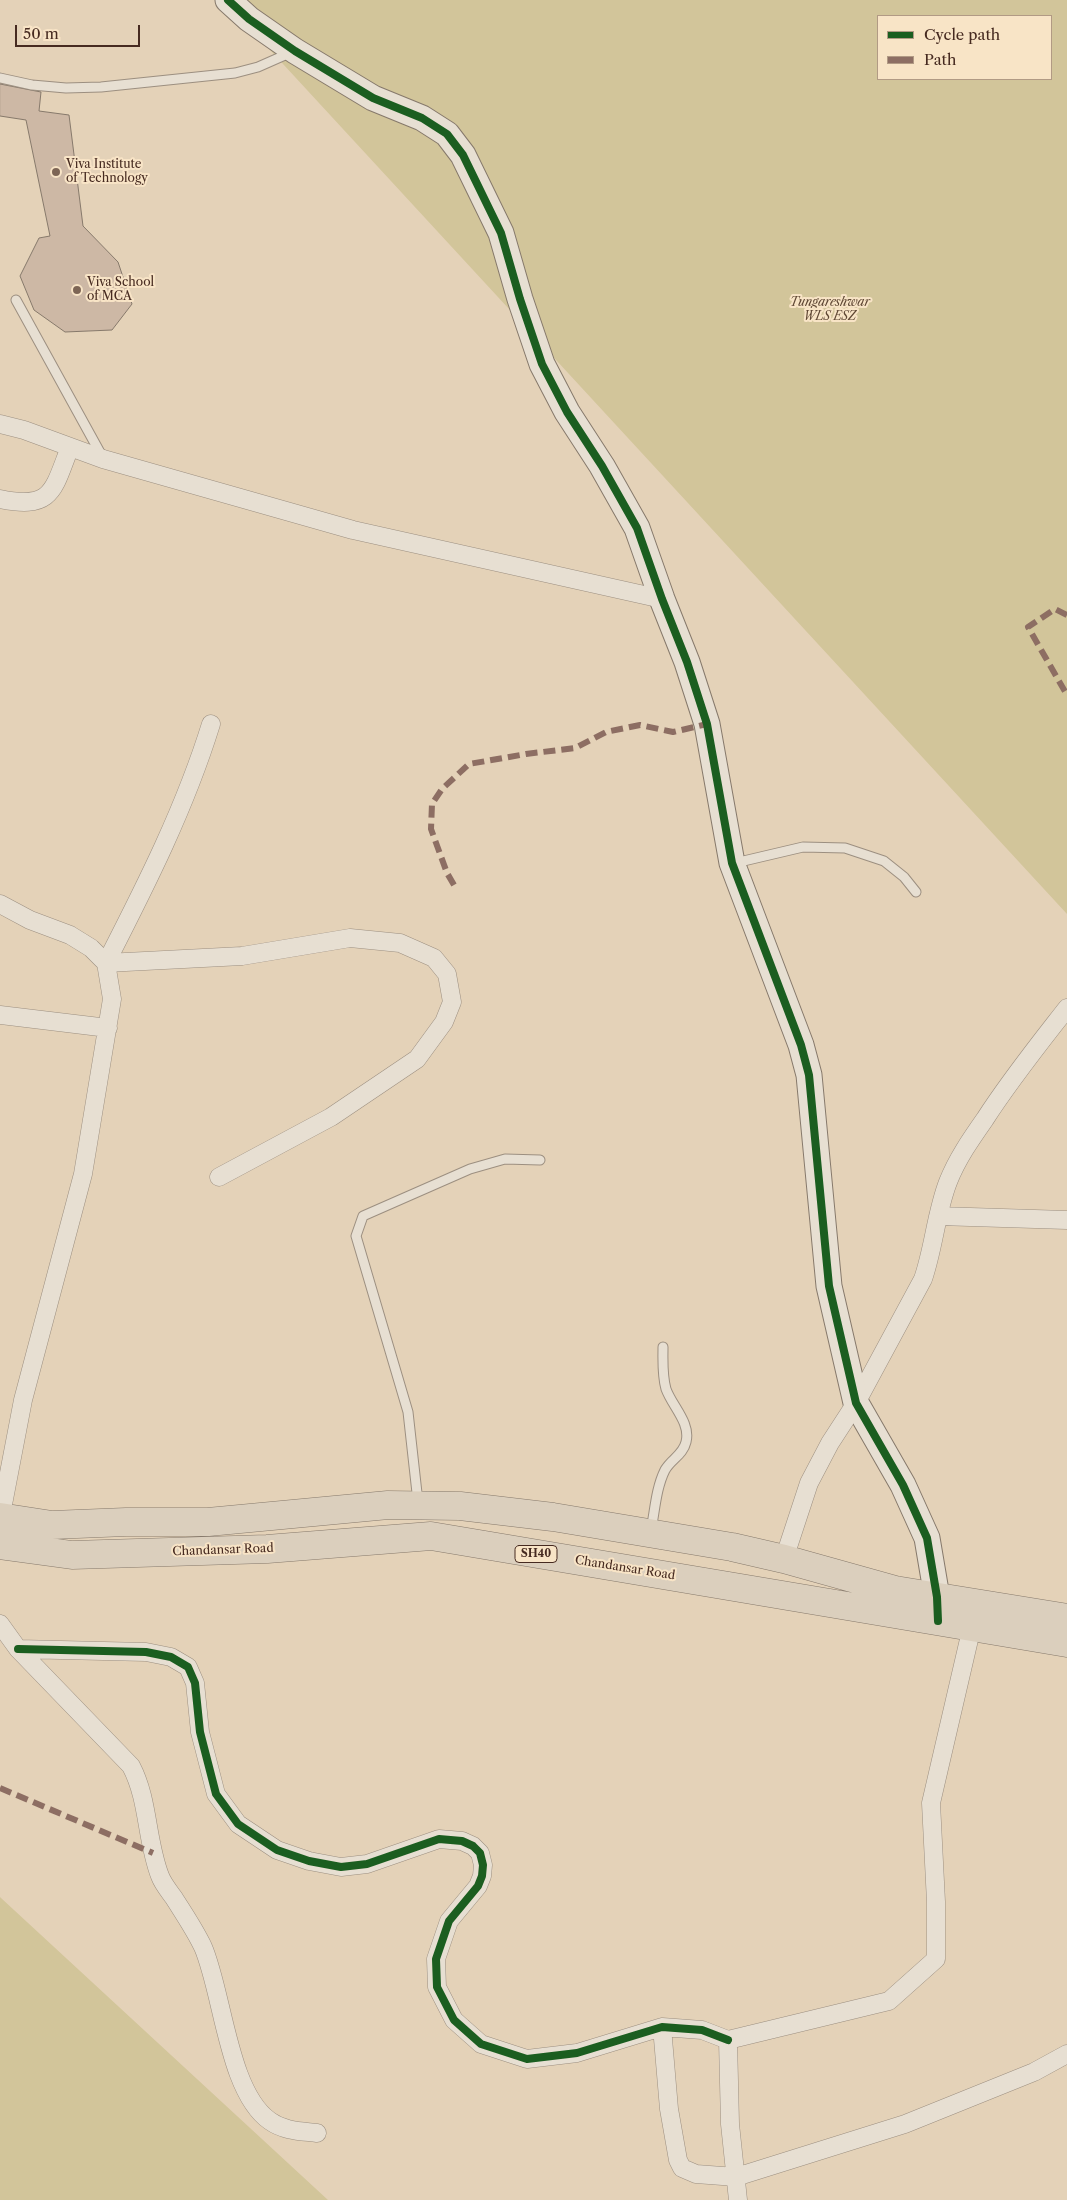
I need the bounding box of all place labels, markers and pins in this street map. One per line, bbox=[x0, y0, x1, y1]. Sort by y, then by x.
place label: Viva Institute of Technology bbox=[66, 158, 148, 186]
marker: Viva Institute of Technology bbox=[50, 166, 62, 178]
place label: Viva School of MCA bbox=[87, 276, 154, 304]
marker: Viva School of MCA bbox=[71, 284, 83, 296]

